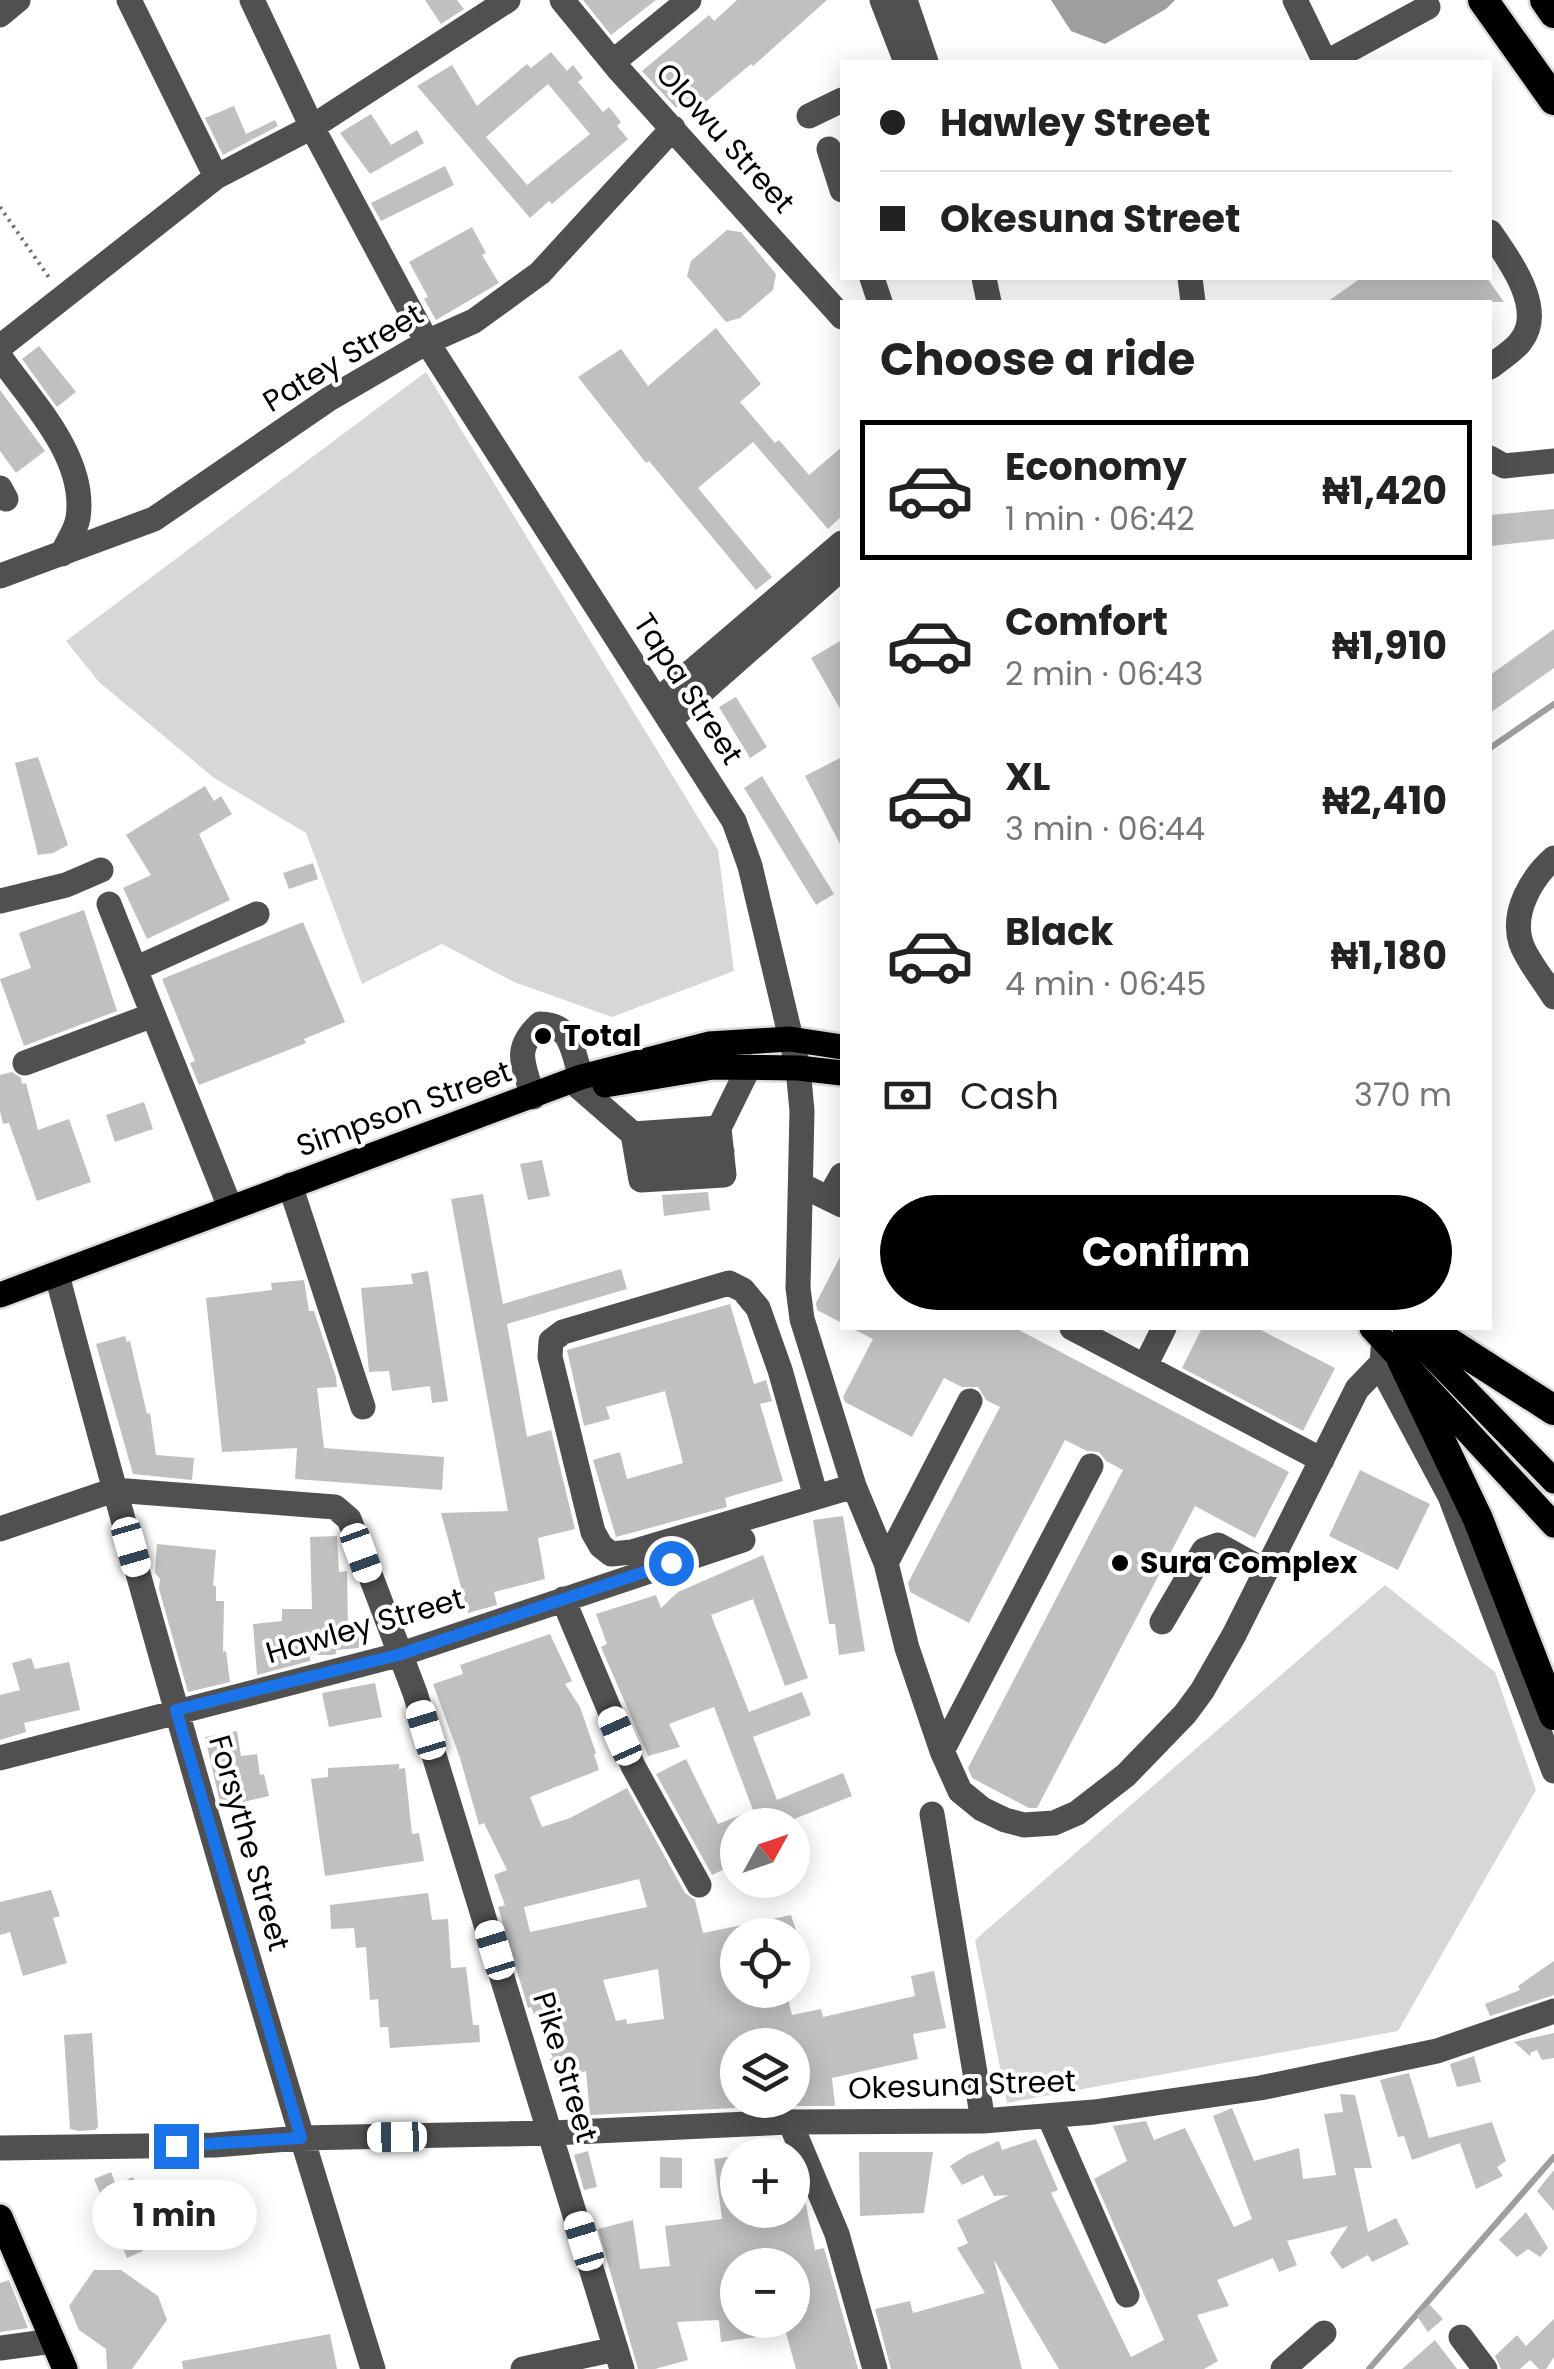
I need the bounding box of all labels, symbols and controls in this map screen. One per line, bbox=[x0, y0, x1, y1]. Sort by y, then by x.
street label: Olowu Street bbox=[646, 53, 805, 223]
text: Hawley Street bbox=[940, 96, 1211, 149]
text: Okesuna Street bbox=[940, 192, 1240, 245]
street label: Patey Street bbox=[255, 293, 431, 422]
text: Choose a ride bbox=[880, 328, 1195, 391]
text: Economy bbox=[1005, 440, 1187, 493]
icon: car bbox=[885, 445, 975, 535]
text: ₦1,420 bbox=[1322, 464, 1447, 517]
text: 1 min · 06:42 bbox=[1005, 496, 1195, 541]
text: Comfort bbox=[1005, 595, 1168, 648]
icon: car bbox=[885, 600, 975, 690]
street label: Tapa Street bbox=[623, 605, 754, 773]
text: ₦1,910 bbox=[1332, 619, 1447, 672]
text: 2 min · 06:43 bbox=[1005, 651, 1203, 696]
text: XL bbox=[1005, 750, 1050, 803]
icon: car bbox=[885, 755, 975, 845]
text: ₦2,410 bbox=[1322, 774, 1447, 827]
text: 3 min · 06:44 bbox=[1005, 806, 1205, 851]
text: Black bbox=[1005, 905, 1114, 958]
icon: car bbox=[885, 910, 975, 1000]
text: ₦1,180 bbox=[1331, 929, 1447, 982]
text: 4 min · 06:45 bbox=[1005, 961, 1206, 1006]
place label: Total bbox=[563, 1014, 641, 1057]
marker: Total bbox=[532, 1025, 554, 1047]
street label: Simpson Street bbox=[290, 1050, 517, 1167]
icon: cash bbox=[880, 1068, 935, 1123]
text: Cash bbox=[960, 1069, 1059, 1122]
text: 370 m bbox=[1354, 1072, 1452, 1117]
button: Confirm bbox=[880, 1195, 1452, 1310]
car bbox=[108, 1514, 154, 1580]
car bbox=[337, 1520, 385, 1586]
route start bbox=[649, 1541, 694, 1586]
place label: Sura Complex bbox=[1140, 1541, 1358, 1584]
marker: Sura Complex bbox=[1109, 1552, 1131, 1574]
street label: Hawley Street bbox=[261, 1577, 469, 1674]
car bbox=[403, 1697, 449, 1763]
car bbox=[594, 1702, 646, 1770]
street label: Forsythe Street bbox=[198, 1730, 301, 1956]
north arrow bbox=[720, 1808, 810, 1898]
map controls bbox=[720, 1808, 810, 2338]
car bbox=[472, 1917, 518, 1983]
button: locate bbox=[720, 1918, 810, 2008]
street label: Pike Street bbox=[522, 1987, 609, 2147]
button: layers bbox=[720, 2028, 810, 2118]
street label: Okesuna Street bbox=[847, 2059, 1077, 2110]
car bbox=[367, 2121, 427, 2153]
route end bbox=[154, 2124, 199, 2169]
button: + bbox=[720, 2138, 810, 2228]
callout: 1 min bbox=[94, 2181, 258, 2251]
text: 1 min bbox=[133, 2192, 216, 2237]
car bbox=[561, 2208, 607, 2274]
button: − bbox=[720, 2248, 810, 2338]

